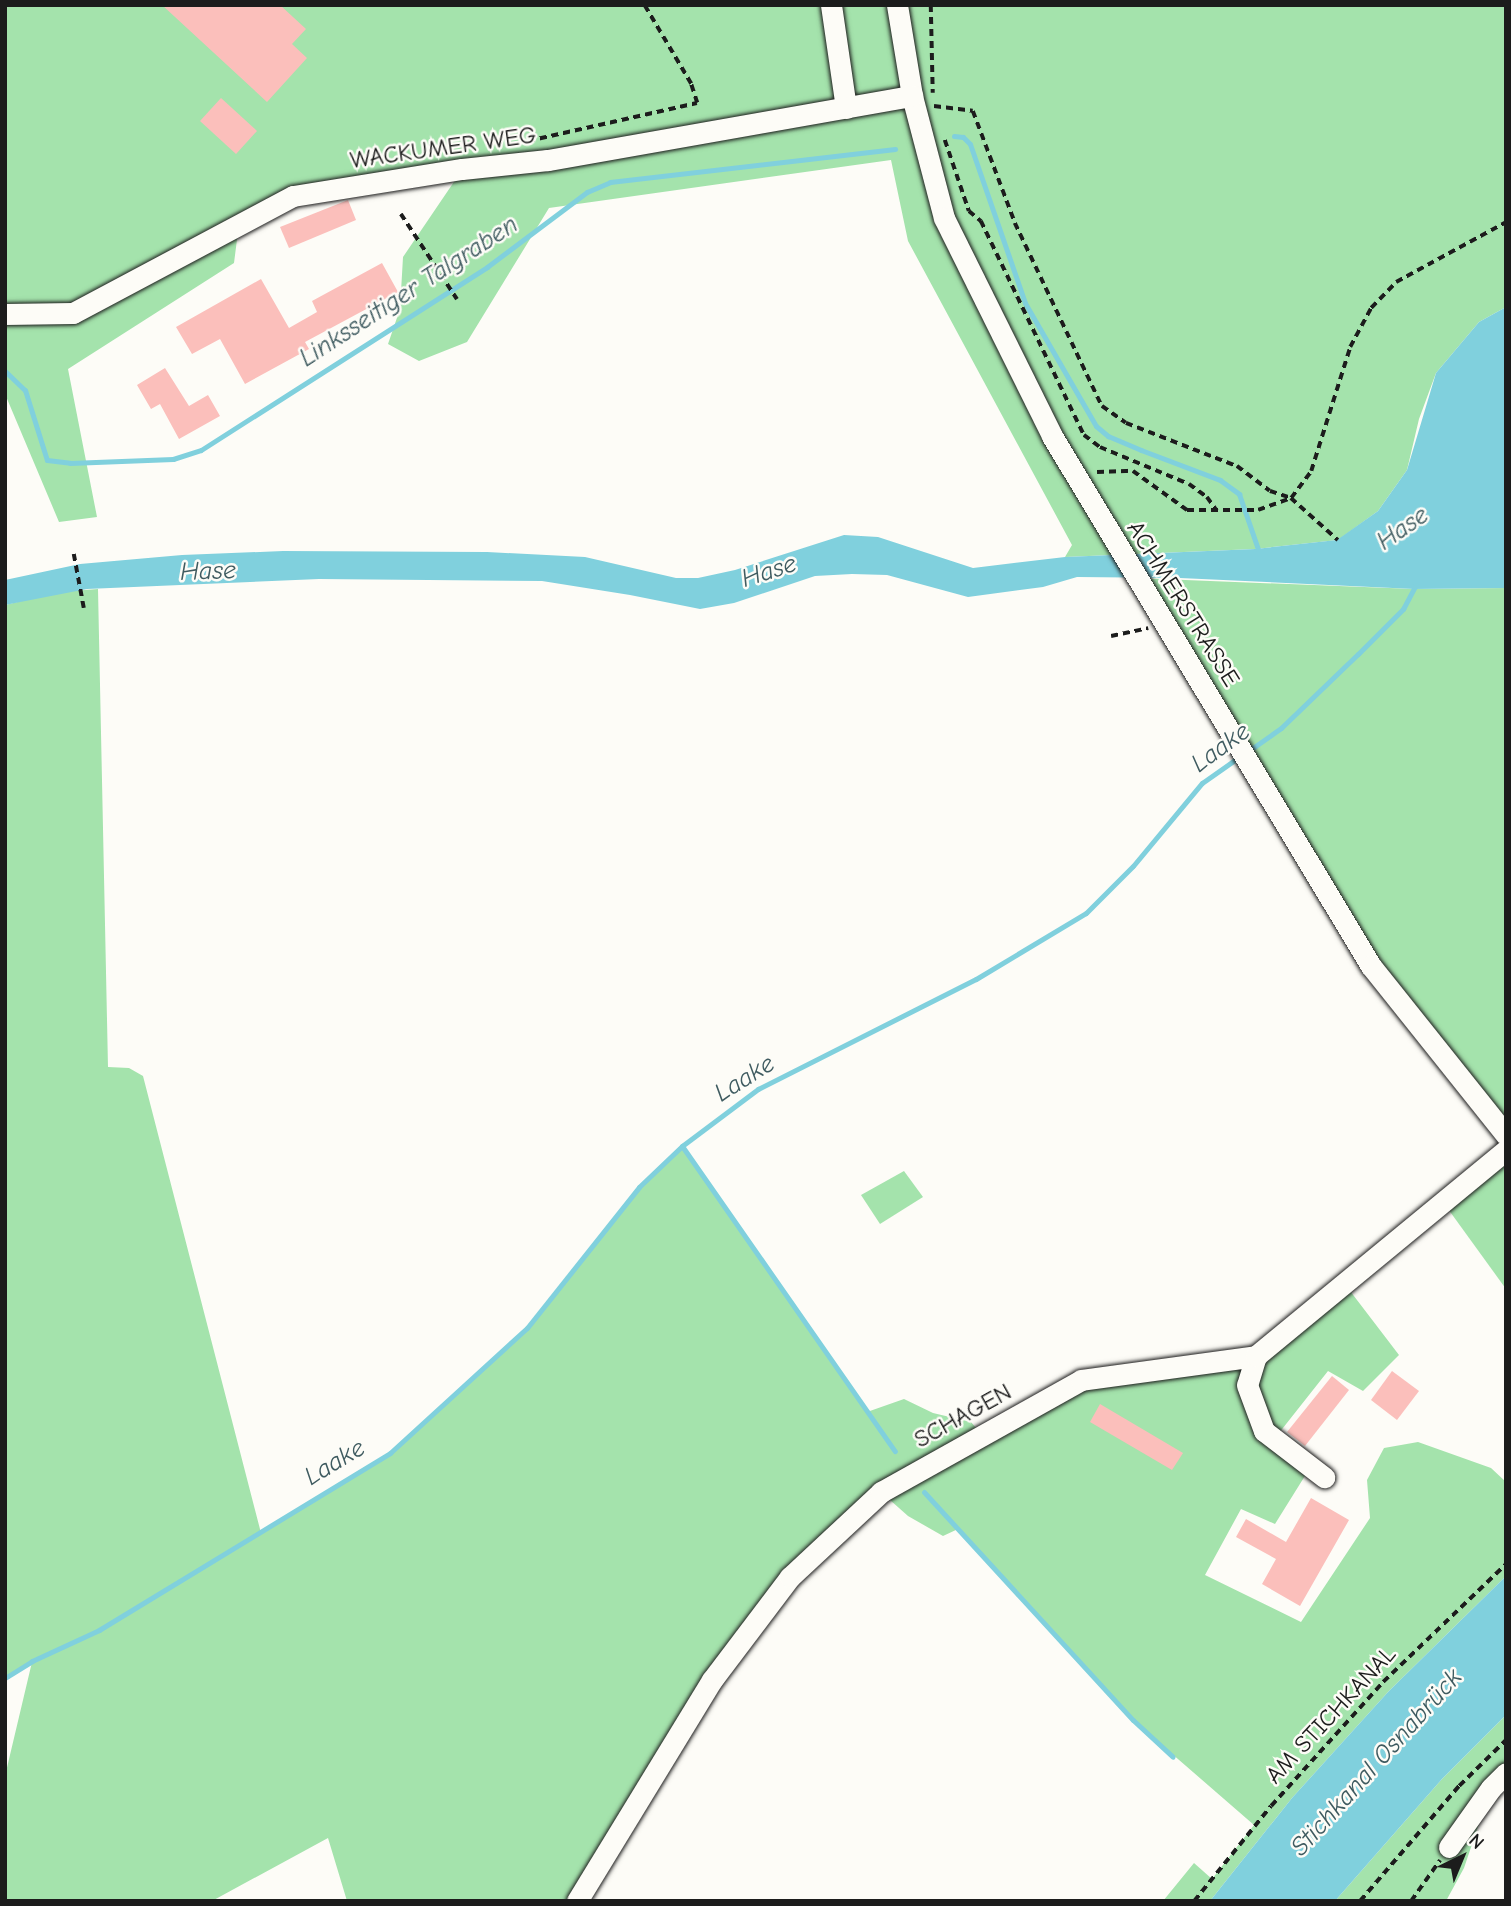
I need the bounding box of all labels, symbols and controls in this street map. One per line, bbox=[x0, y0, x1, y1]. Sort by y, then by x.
street label: WACKUMER WEG bbox=[348, 121, 538, 175]
water label: Linksseitiger Talgraben bbox=[294, 210, 524, 374]
water label: Hase bbox=[1371, 500, 1435, 558]
street label: ACHMERSTRASSE bbox=[1120, 516, 1246, 692]
water label: Hase bbox=[738, 549, 800, 595]
water label: Hase bbox=[179, 555, 237, 589]
water label: Laake bbox=[1185, 716, 1257, 780]
water label: Laake bbox=[709, 1048, 781, 1110]
street label: SCHAGEN bbox=[909, 1378, 1017, 1454]
water label: Laake bbox=[299, 1433, 371, 1493]
street label: AM STICHKANAL bbox=[1260, 1640, 1402, 1790]
water label: Stichkanal Osnabrück bbox=[1285, 1663, 1469, 1863]
north arrow bbox=[1427, 1822, 1497, 1892]
text: N bbox=[1464, 1829, 1488, 1854]

